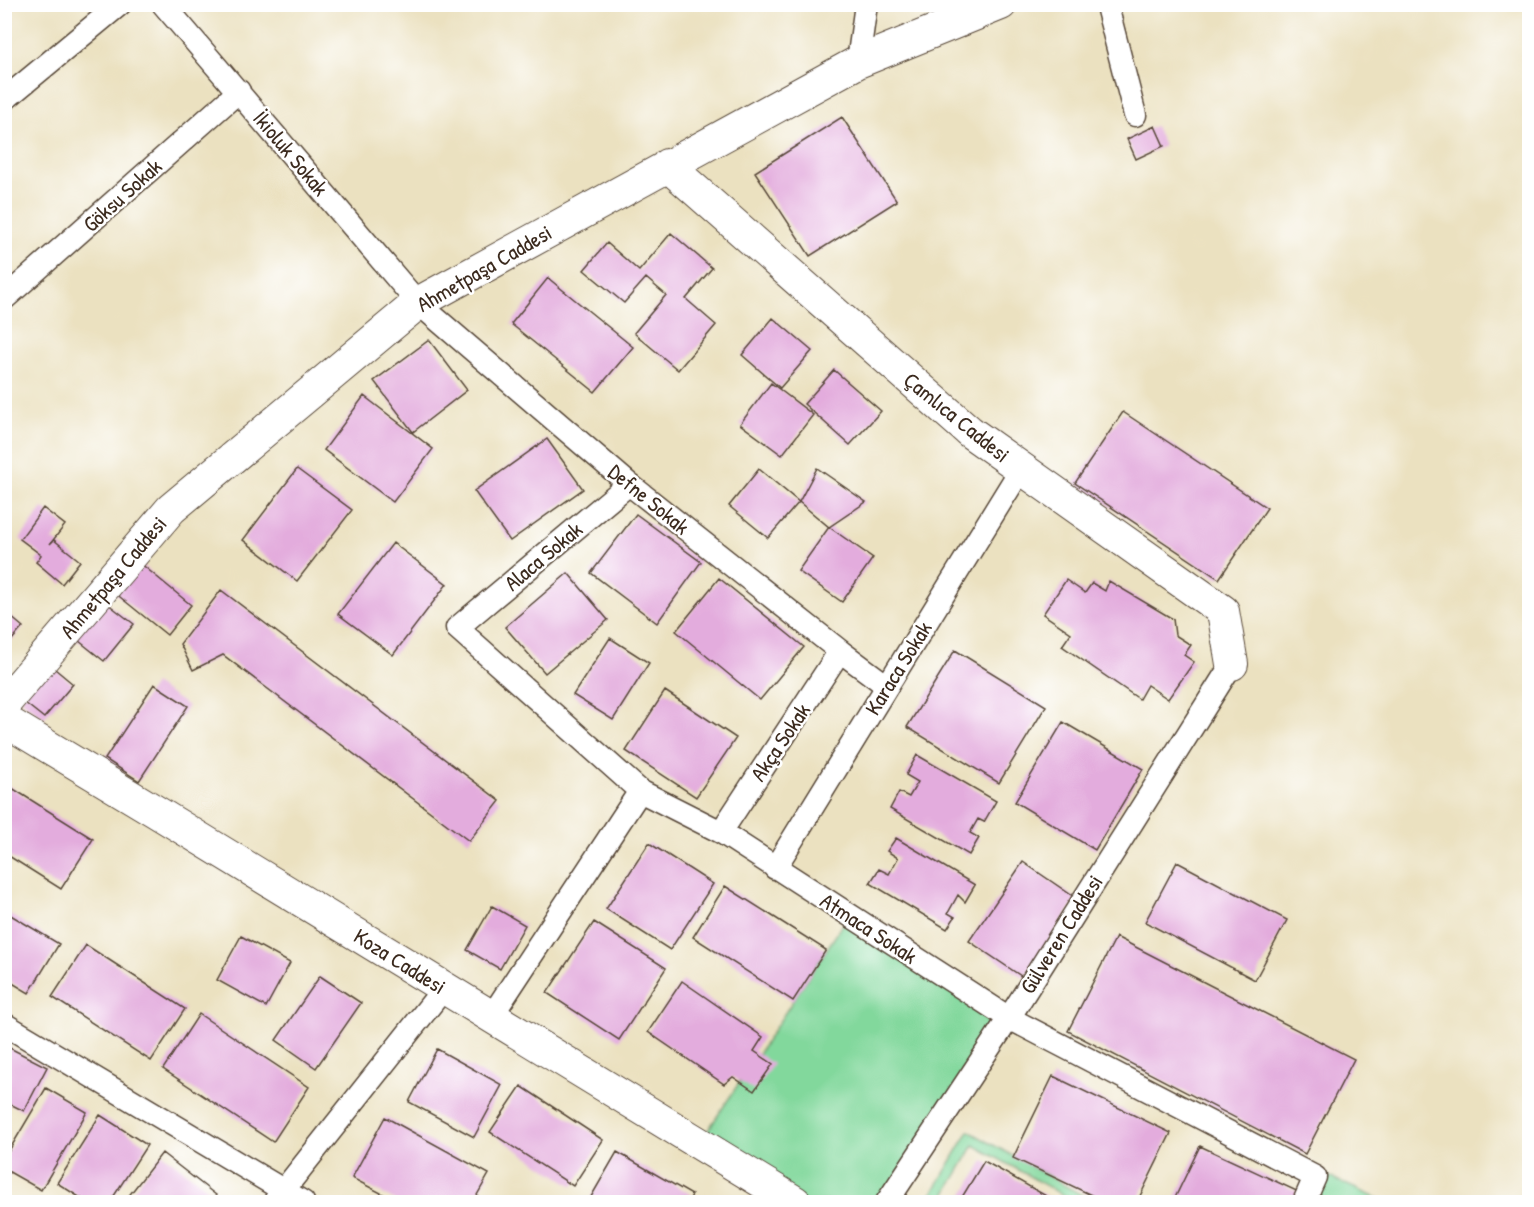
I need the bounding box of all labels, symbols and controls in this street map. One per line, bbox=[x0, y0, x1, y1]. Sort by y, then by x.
street label: İkioluk Sokak bbox=[246, 104, 336, 202]
street label: Göksu Sokak bbox=[76, 151, 168, 239]
street label: Ahmetpaşa Caddesi bbox=[411, 217, 557, 319]
street label: Çamlıca Caddesi bbox=[898, 365, 1016, 469]
street label: Defne Sokak bbox=[602, 457, 696, 541]
street label: Ahmetpaşa Caddesi bbox=[53, 509, 173, 645]
street label: Alaca Sokak bbox=[498, 515, 588, 597]
street label: Karaca Sokak bbox=[857, 615, 939, 721]
street label: Akça Sokak bbox=[743, 697, 817, 787]
street label: Gülveren Caddesi bbox=[1013, 869, 1109, 999]
street label: Atmaca Sokak bbox=[815, 885, 923, 971]
street label: Koza Caddesi bbox=[348, 921, 452, 1001]

